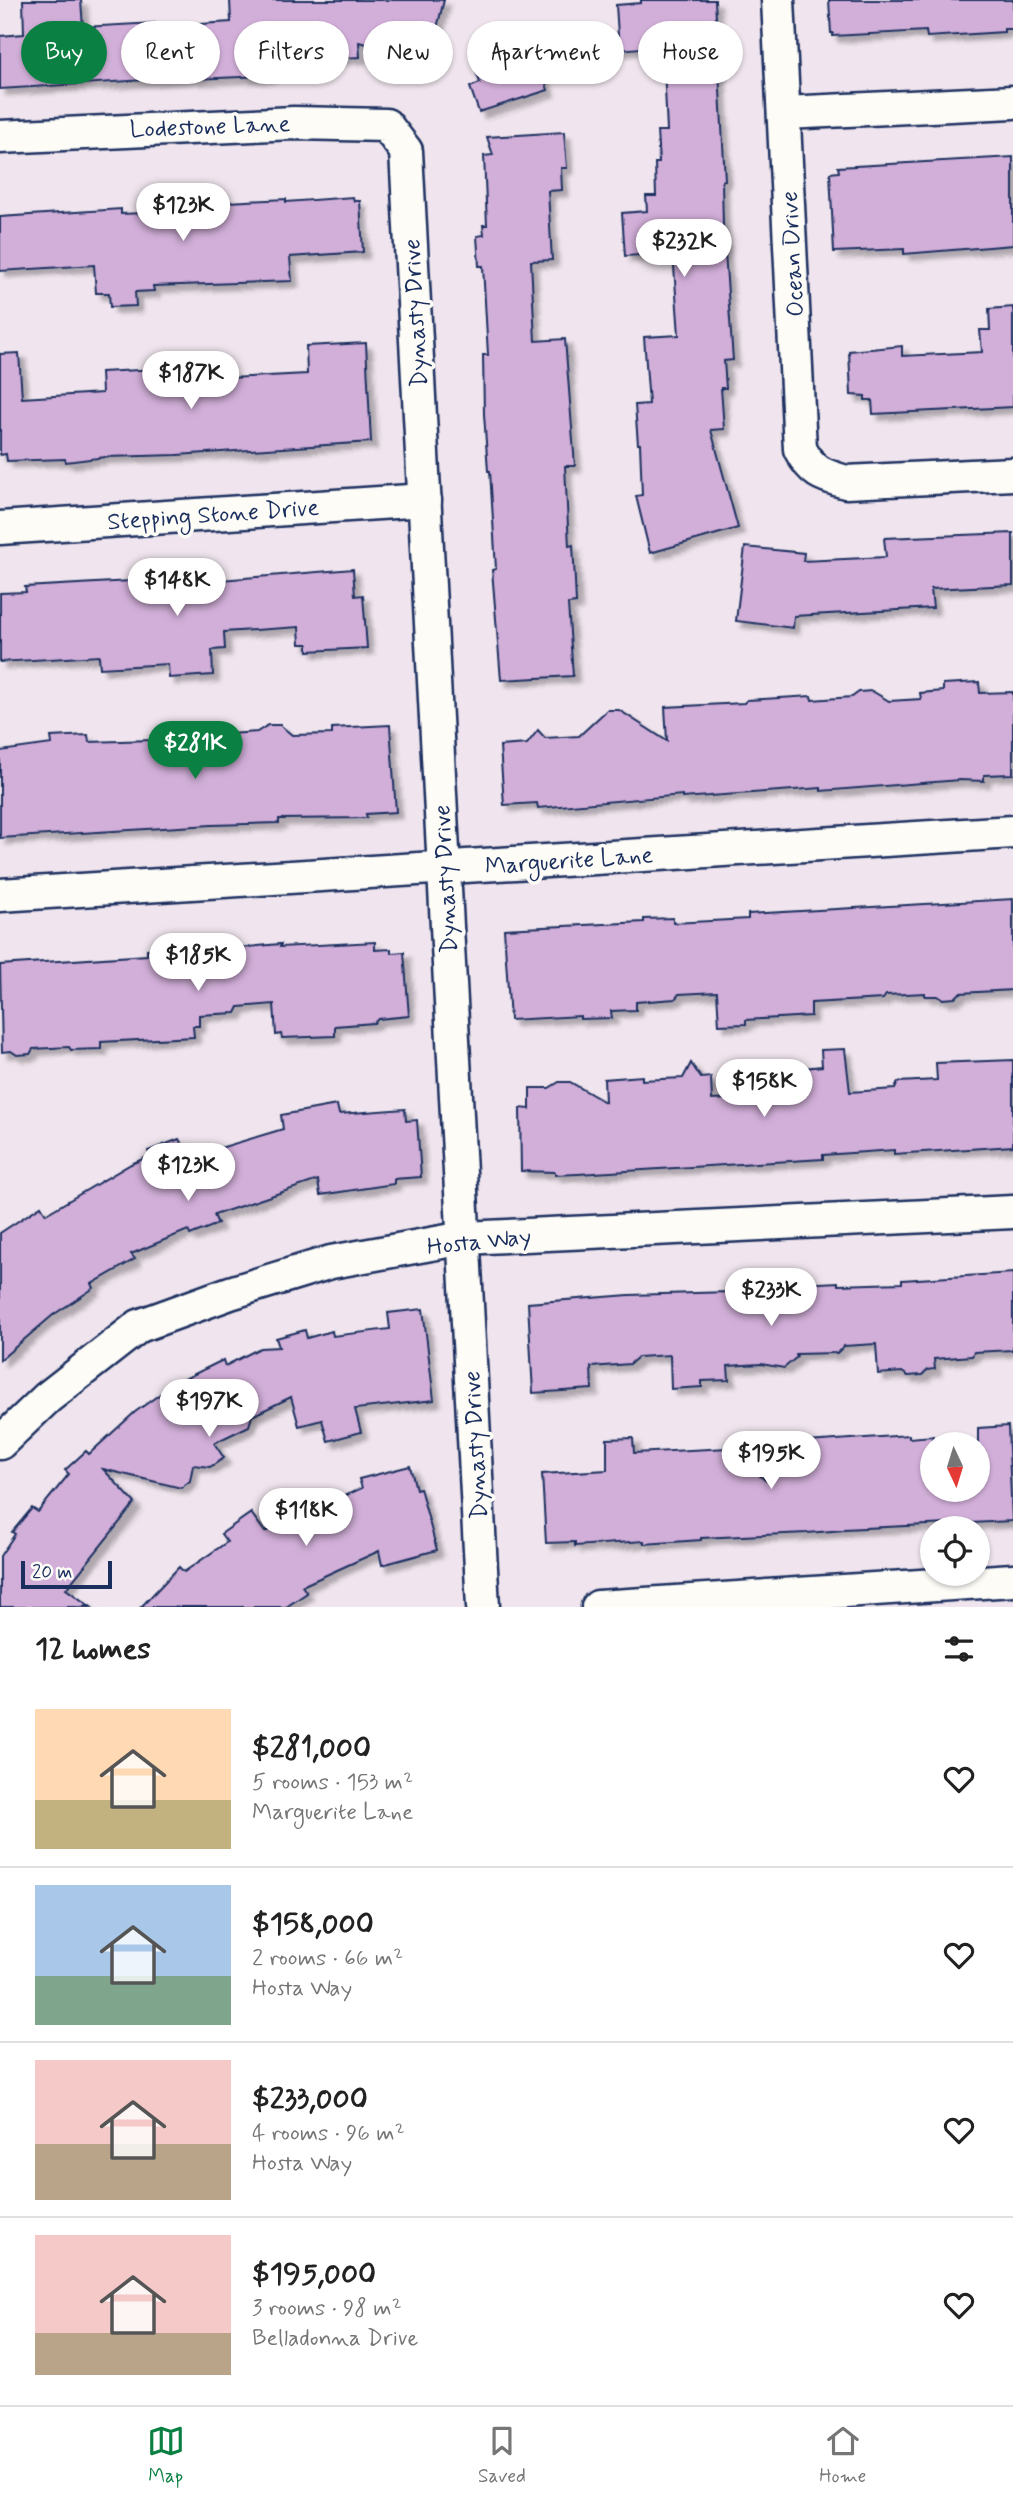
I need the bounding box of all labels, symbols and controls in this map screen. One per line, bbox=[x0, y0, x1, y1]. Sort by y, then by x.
chip: Buy bbox=[21, 21, 107, 84]
chip: Rent bbox=[121, 21, 220, 84]
chip: Filters bbox=[234, 21, 349, 84]
chip: New bbox=[363, 21, 453, 84]
chip: Apartment bbox=[467, 21, 624, 84]
chip: House bbox=[638, 21, 743, 84]
street label: Lodestone Lane bbox=[129, 109, 291, 146]
pin: $123K bbox=[134, 184, 232, 243]
street label: Ocean Drive bbox=[775, 190, 812, 318]
text: $123K bbox=[152, 191, 214, 221]
pin: $232K bbox=[635, 219, 733, 279]
text: $232K bbox=[652, 227, 716, 257]
street label: Dynasty Drive bbox=[397, 238, 436, 388]
pin: $187K bbox=[142, 352, 240, 411]
text: $187K bbox=[158, 359, 224, 389]
street label: Stepping Stone Drive bbox=[106, 493, 320, 540]
pin: $148K bbox=[128, 558, 226, 618]
text: $148K bbox=[144, 566, 210, 596]
pin: $281K bbox=[146, 722, 244, 781]
text: $281K bbox=[164, 729, 226, 759]
street label: Dynasty Drive bbox=[427, 804, 466, 954]
street label: Marguerite Lane bbox=[484, 840, 655, 885]
pin: $185K bbox=[149, 934, 247, 993]
text: $185K bbox=[165, 941, 231, 971]
pin: $158K bbox=[715, 1060, 813, 1119]
text: $158K bbox=[732, 1067, 796, 1097]
pin: $123K bbox=[139, 1144, 237, 1203]
text: $123K bbox=[157, 1151, 219, 1181]
street label: Hosta Way bbox=[425, 1222, 533, 1263]
pin: $233K bbox=[722, 1268, 820, 1328]
text: $233K bbox=[741, 1276, 801, 1306]
street label: Dynasty Drive bbox=[457, 1370, 496, 1520]
pin: $197K bbox=[160, 1380, 258, 1439]
text: $197K bbox=[176, 1387, 242, 1417]
pin: $195K bbox=[722, 1432, 820, 1491]
north arrow bbox=[920, 1432, 990, 1502]
map controls bbox=[920, 1432, 990, 1586]
text: $195K bbox=[738, 1439, 804, 1469]
pin: $118K bbox=[257, 1488, 355, 1548]
text: $118K bbox=[275, 1496, 337, 1526]
button: locate bbox=[920, 1516, 990, 1586]
scale bar bbox=[21, 1558, 112, 1590]
text: 20 m bbox=[32, 1560, 72, 1585]
text: 12 homes bbox=[35, 1630, 151, 1669]
icon: filters bbox=[940, 1630, 978, 1668]
text: $281,000 bbox=[252, 1729, 371, 1768]
icon: home bbox=[91, 1737, 175, 1821]
icon: heart bbox=[940, 1760, 978, 1798]
text: 5 rooms · 153 m² bbox=[252, 1768, 413, 1798]
text: Marguerite Lane bbox=[252, 1798, 413, 1828]
text: $158,000 bbox=[252, 1905, 374, 1944]
icon: home bbox=[91, 1913, 175, 1997]
icon: heart bbox=[940, 1936, 978, 1974]
text: 2 rooms · 66 m² bbox=[252, 1944, 403, 1974]
text: Hosta Way bbox=[252, 1974, 352, 2004]
text: $233,000 bbox=[252, 2080, 368, 2119]
icon: home bbox=[91, 2088, 175, 2172]
icon: heart bbox=[940, 2111, 978, 2149]
text: 4 rooms · 96 m² bbox=[252, 2119, 405, 2149]
text: Hosta Way bbox=[252, 2149, 352, 2179]
text: $195,000 bbox=[252, 2255, 376, 2294]
icon: home bbox=[91, 2263, 175, 2347]
icon: heart bbox=[940, 2286, 978, 2324]
text: 3 rooms · 98 m² bbox=[252, 2294, 402, 2324]
text: Belladonna Drive bbox=[252, 2324, 418, 2354]
tab: Map bbox=[147, 2422, 185, 2489]
tab: Saved bbox=[478, 2422, 526, 2489]
tab: Home bbox=[819, 2422, 866, 2489]

